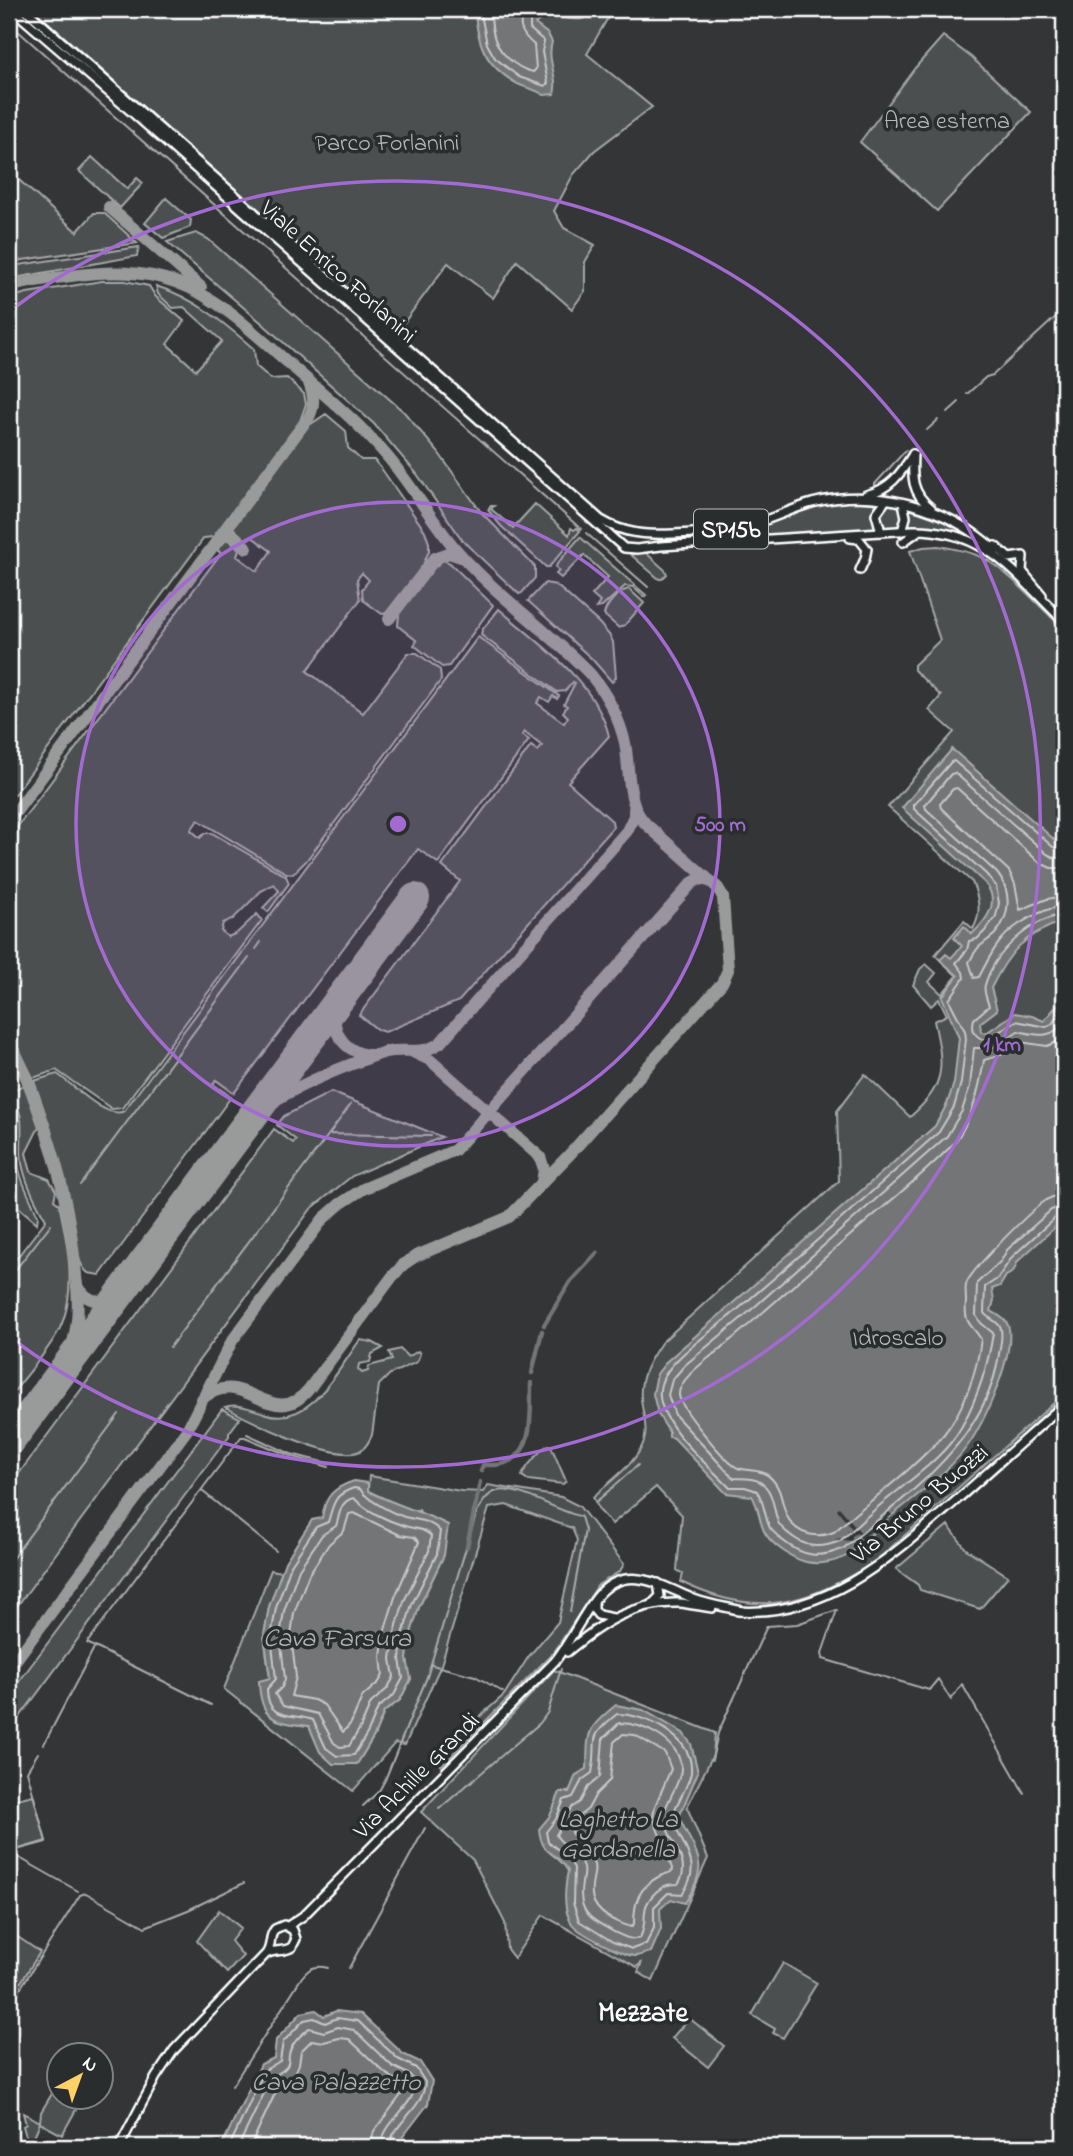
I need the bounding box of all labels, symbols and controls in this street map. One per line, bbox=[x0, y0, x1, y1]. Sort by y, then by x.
park label: Area esterna bbox=[884, 105, 1010, 140]
park label: Parco Forlanini bbox=[315, 127, 459, 162]
street label: Viale Enrico Forlanini bbox=[250, 192, 424, 353]
road number: SP15b bbox=[694, 509, 768, 548]
text: 500 m bbox=[694, 811, 746, 841]
centre of rings bbox=[386, 812, 410, 836]
text: 1 km bbox=[983, 1031, 1021, 1061]
park label: Idroscalo bbox=[852, 1322, 944, 1357]
street label: Via Bruno Buozzi bbox=[843, 1437, 997, 1574]
water label: Cava Farsura bbox=[263, 1621, 412, 1659]
street label: Via Achille Grandi bbox=[346, 1705, 489, 1849]
water label: Laghetto La Gardanella bbox=[558, 1802, 679, 1870]
district label: Mezzate bbox=[598, 1994, 689, 2035]
north arrow bbox=[46, 2040, 116, 2110]
text: N bbox=[76, 2051, 103, 2080]
water label: Cava Palazzetto bbox=[251, 2065, 422, 2103]

